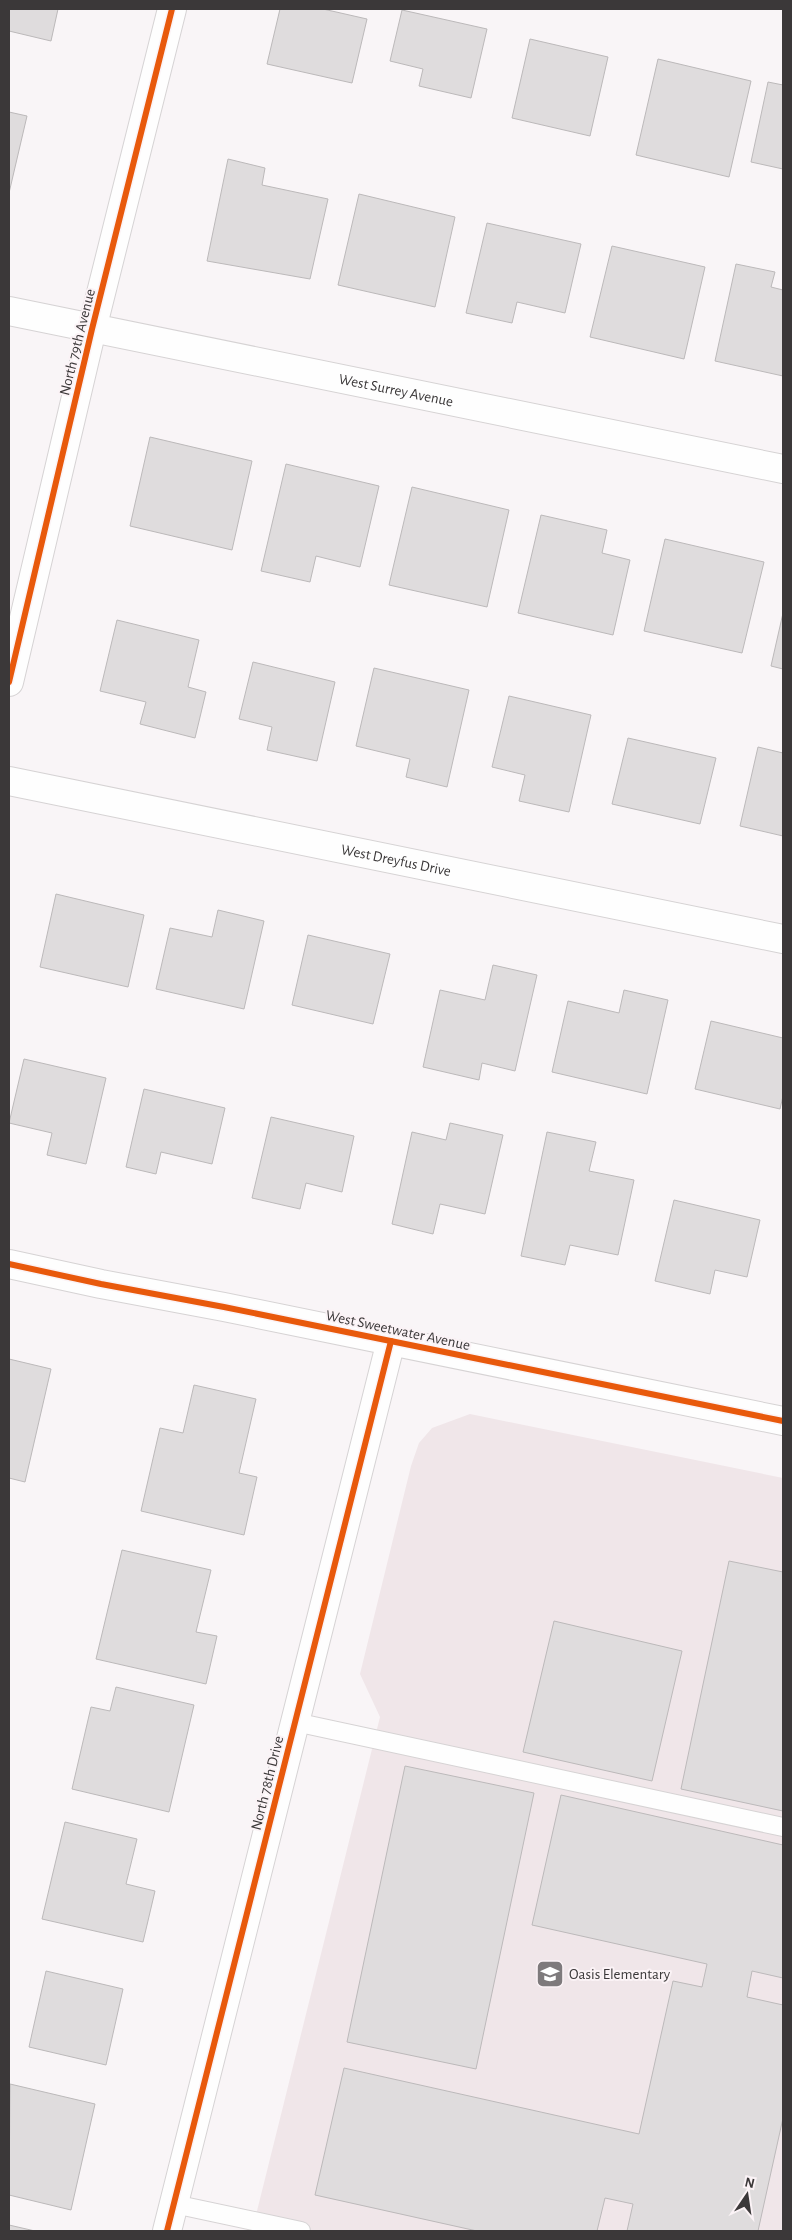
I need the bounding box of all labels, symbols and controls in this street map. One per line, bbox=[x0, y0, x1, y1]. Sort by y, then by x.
street label: North 79th Avenue bbox=[57, 287, 98, 397]
street label: West Surrey Avenue bbox=[337, 372, 455, 409]
street label: West Dreyfus Drive bbox=[340, 842, 452, 879]
street label: West Sweetwater Avenue bbox=[324, 1308, 471, 1353]
street label: North 78th Drive bbox=[249, 1734, 286, 1832]
school or university icon: Oasis Elementary bbox=[535, 1959, 565, 1989]
place label: Oasis Elementary bbox=[569, 1967, 671, 1982]
north arrow bbox=[722, 2170, 772, 2220]
text: N bbox=[743, 2175, 756, 2191]

